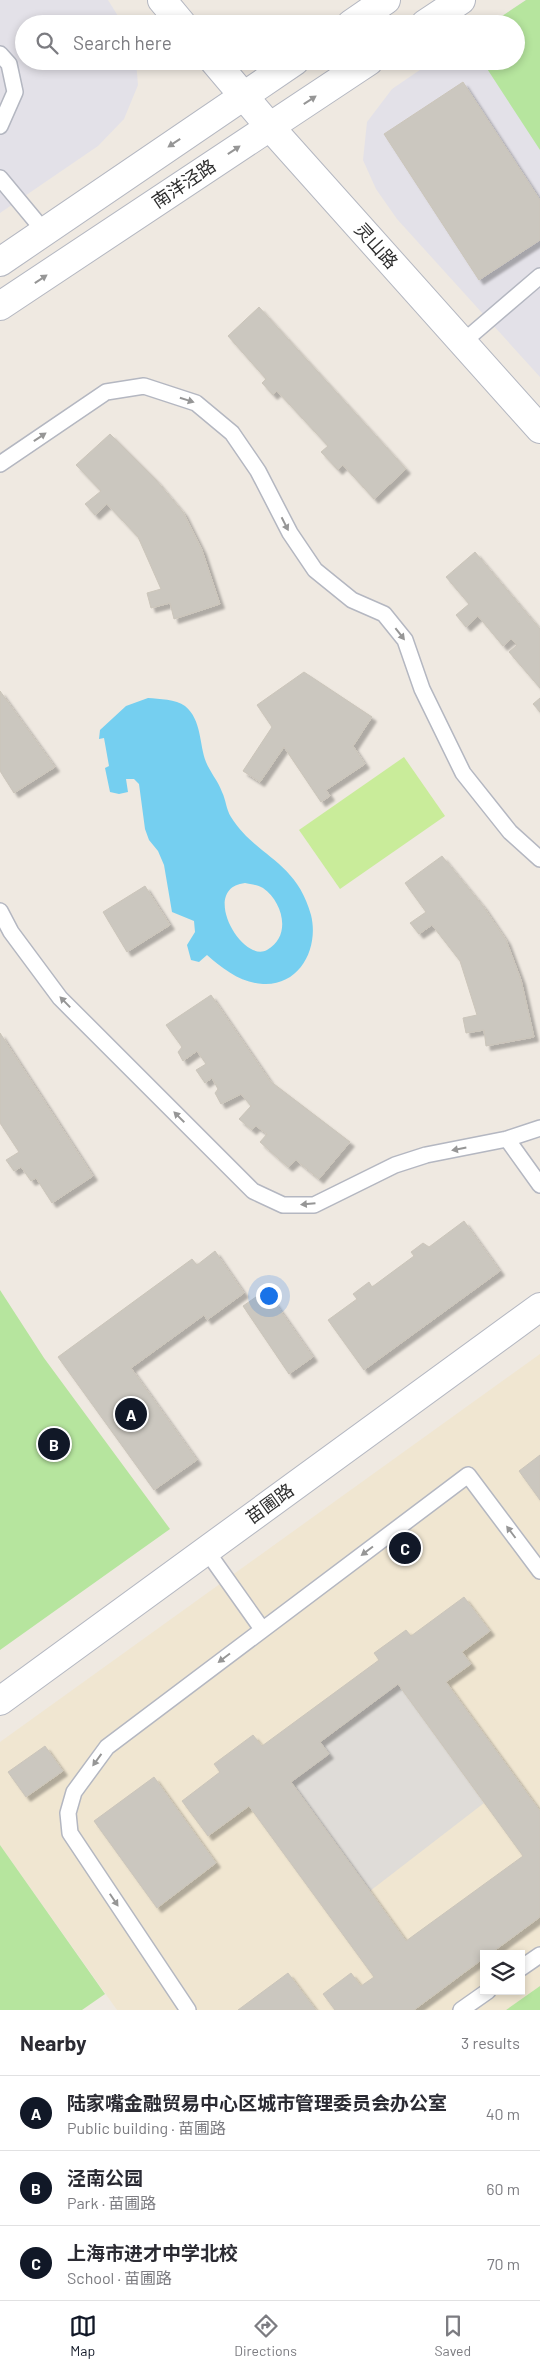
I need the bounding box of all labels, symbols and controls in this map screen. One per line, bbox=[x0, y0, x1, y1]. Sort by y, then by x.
search box bbox=[15, 15, 525, 70]
icon: search bbox=[33, 29, 61, 57]
text: Search here bbox=[73, 31, 172, 54]
one-way arrow bbox=[304, 95, 317, 105]
one-way arrow bbox=[167, 138, 181, 148]
one-way arrow bbox=[227, 146, 241, 155]
street label: 南洋泾路 bbox=[147, 154, 219, 212]
street label: 灵山路 bbox=[351, 218, 403, 273]
one-way arrow bbox=[34, 274, 47, 284]
one-way arrow bbox=[179, 397, 194, 404]
one-way arrow bbox=[34, 432, 47, 442]
one-way arrow bbox=[281, 517, 289, 531]
one-way arrow bbox=[394, 627, 405, 640]
one-way arrow bbox=[59, 997, 71, 1009]
one-way arrow bbox=[173, 1111, 185, 1123]
one-way arrow bbox=[451, 1145, 467, 1153]
one-way arrow bbox=[299, 1200, 315, 1208]
your location bbox=[256, 1283, 282, 1309]
pin: A bbox=[115, 1395, 147, 1433]
pin: B bbox=[38, 1425, 70, 1463]
street label: 苗圃路 bbox=[241, 1478, 298, 1528]
one-way arrow bbox=[505, 1526, 516, 1539]
pin: C bbox=[389, 1529, 421, 1567]
one-way arrow bbox=[360, 1546, 374, 1556]
one-way arrow bbox=[218, 1653, 231, 1664]
one-way arrow bbox=[92, 1753, 103, 1766]
one-way arrow bbox=[110, 1893, 119, 1907]
map controls bbox=[480, 1950, 525, 1995]
button: layers bbox=[480, 1950, 525, 1995]
text: Nearby bbox=[20, 2030, 86, 2055]
text: 3 results bbox=[461, 2033, 520, 2052]
text: 陆家嘴金融贸易中心区城市管理委员会办公室 bbox=[67, 2091, 447, 2114]
text: A bbox=[31, 2104, 41, 2123]
text: 40 m bbox=[486, 2104, 520, 2123]
text: Public building · 苗圃路 bbox=[67, 2118, 226, 2137]
text: 泾南公园 bbox=[67, 2166, 143, 2189]
text: B bbox=[31, 2179, 41, 2198]
text: 60 m bbox=[486, 2179, 520, 2198]
text: Park · 苗圃路 bbox=[67, 2193, 156, 2212]
text: 上海市进才中学北校 bbox=[67, 2241, 238, 2264]
text: C bbox=[31, 2254, 41, 2273]
text: 70 m bbox=[487, 2254, 520, 2273]
text: School · 苗圃路 bbox=[67, 2268, 172, 2287]
tab: Map bbox=[69, 2312, 97, 2359]
tab: Directions bbox=[234, 2312, 297, 2359]
tab: Saved bbox=[434, 2312, 471, 2359]

